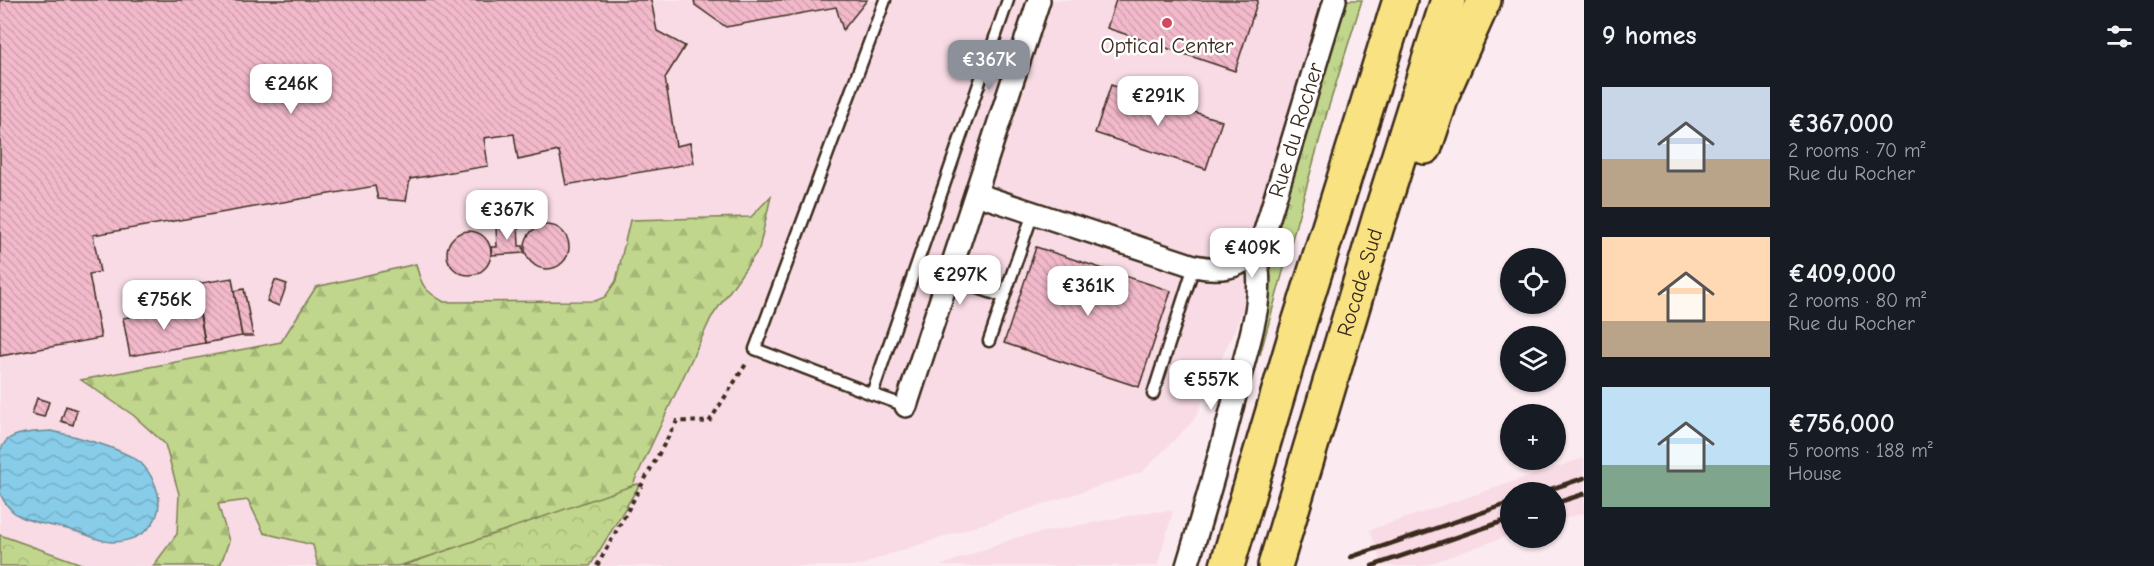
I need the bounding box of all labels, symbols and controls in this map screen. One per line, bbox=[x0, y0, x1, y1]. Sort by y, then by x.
marker: Optical Center bbox=[1160, 16, 1174, 30]
icon: filters bbox=[2103, 20, 2136, 53]
text: 9 homes bbox=[1602, 21, 1697, 51]
place label: Optical Center bbox=[1100, 33, 1234, 59]
pin: €367K bbox=[947, 40, 1031, 91]
text: €367K bbox=[962, 48, 1016, 71]
street label: Rue du Rocher bbox=[1263, 59, 1329, 201]
pin: €246K bbox=[249, 64, 333, 115]
text: €246K bbox=[264, 72, 318, 95]
pin: €291K bbox=[1116, 76, 1200, 127]
text: €291K bbox=[1131, 84, 1185, 107]
text: €367,000 bbox=[1788, 109, 1894, 139]
icon: home bbox=[1650, 111, 1722, 183]
text: 2 rooms · 70 m² bbox=[1788, 139, 1925, 162]
text: Rue du Rocher bbox=[1788, 162, 1915, 185]
pin: €367K bbox=[465, 190, 549, 241]
text: €367K bbox=[480, 198, 534, 221]
street label: Rocade Sud bbox=[1332, 225, 1388, 340]
pin: €409K bbox=[1210, 228, 1294, 279]
text: €409K bbox=[1224, 236, 1280, 259]
map controls bbox=[1500, 248, 1566, 548]
button: locate bbox=[1500, 248, 1566, 314]
pin: €297K bbox=[918, 255, 1002, 306]
text: €409,000 bbox=[1788, 259, 1896, 289]
icon: home bbox=[1650, 261, 1722, 333]
text: €297K bbox=[933, 263, 987, 286]
pin: €361K bbox=[1046, 266, 1130, 317]
text: €361K bbox=[1061, 274, 1115, 297]
pin: €756K bbox=[122, 280, 206, 331]
text: €756K bbox=[136, 288, 192, 311]
text: 2 rooms · 80 m² bbox=[1788, 289, 1926, 312]
text: Rue du Rocher bbox=[1788, 312, 1915, 335]
button: layers bbox=[1500, 326, 1566, 392]
pin: €557K bbox=[1169, 360, 1253, 411]
text: €557K bbox=[1183, 368, 1239, 391]
button: + bbox=[1500, 404, 1566, 470]
text: €756,000 bbox=[1788, 409, 1895, 439]
icon: home bbox=[1650, 411, 1722, 483]
text: 5 rooms · 188 m² bbox=[1788, 439, 1933, 462]
text: House bbox=[1788, 462, 1842, 485]
button: − bbox=[1500, 482, 1566, 548]

